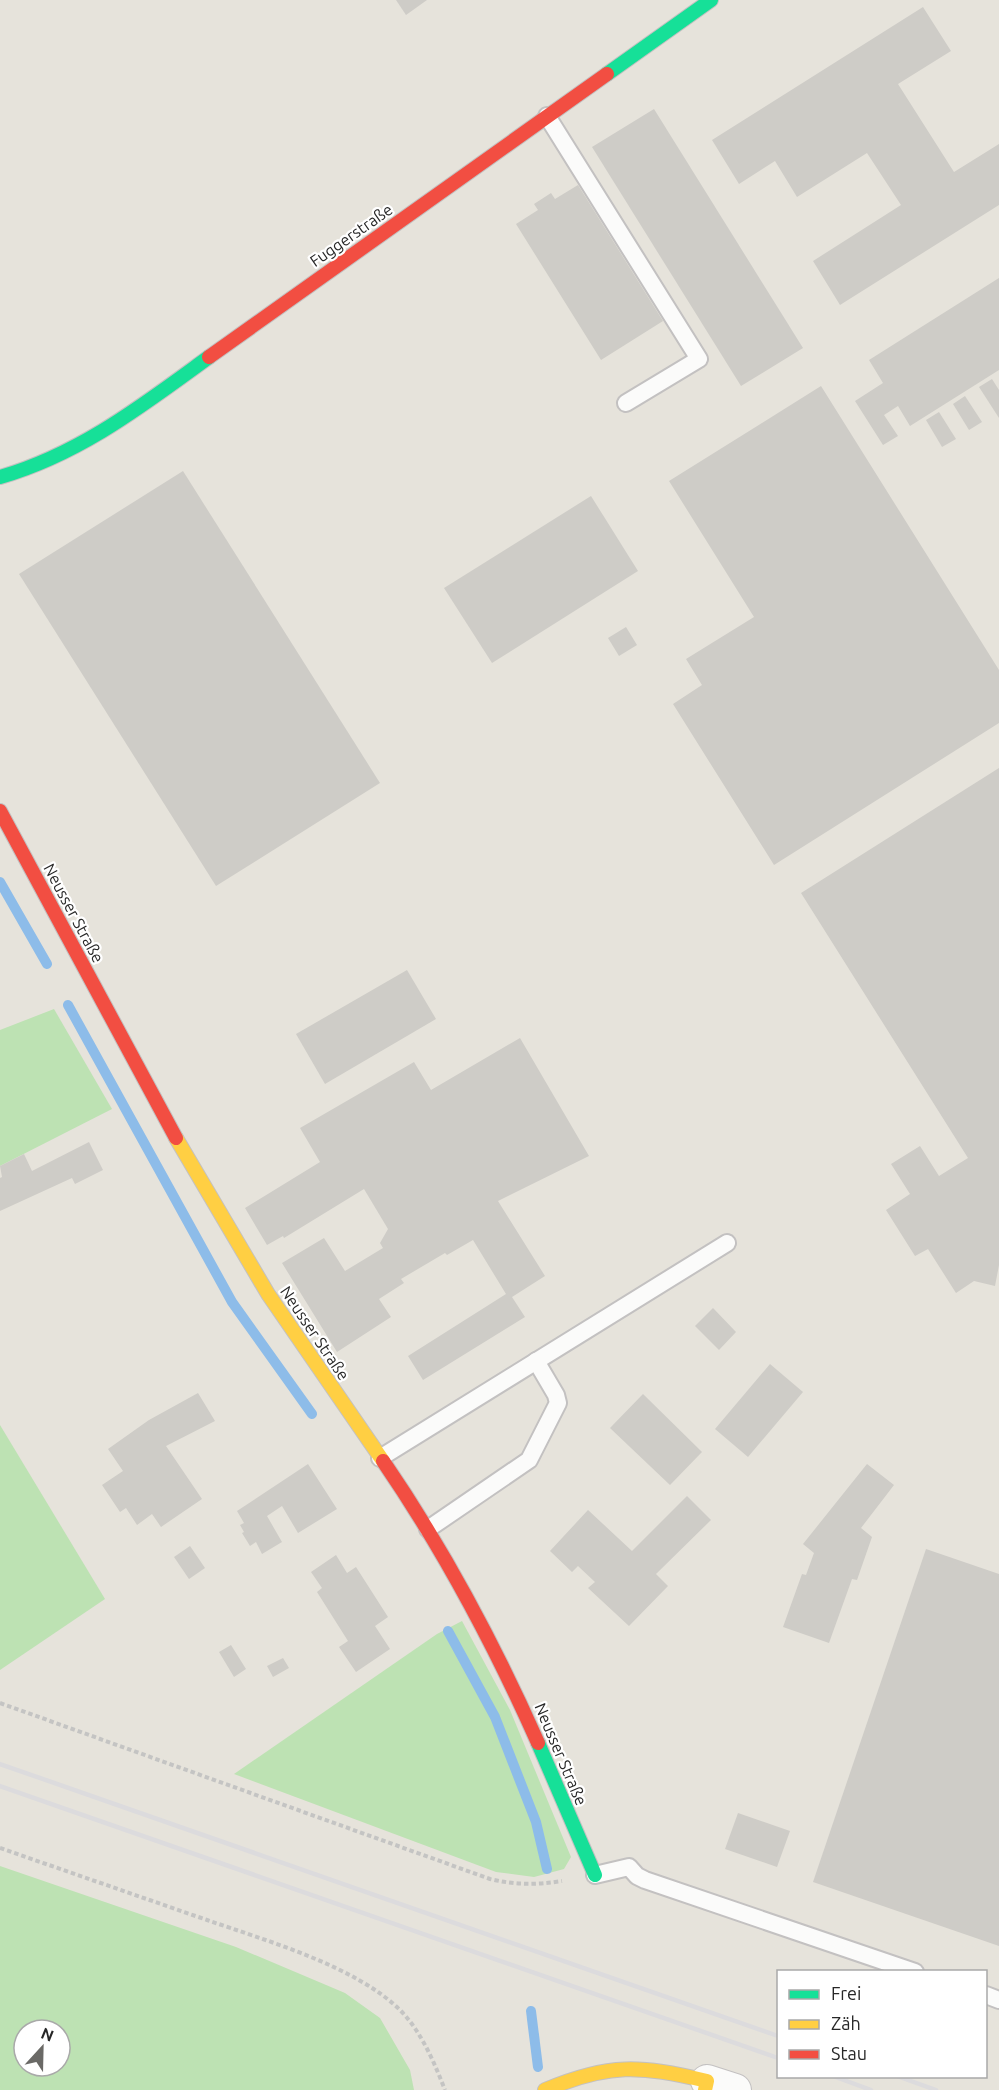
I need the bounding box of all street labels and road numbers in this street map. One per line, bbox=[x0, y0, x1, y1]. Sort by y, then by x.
street label: Fuggerstraße bbox=[306, 200, 396, 270]
street label: Neusser Straße bbox=[40, 861, 108, 965]
street label: Neusser Straße bbox=[277, 1283, 353, 1383]
street label: Neusser Straße bbox=[531, 1700, 591, 1808]

